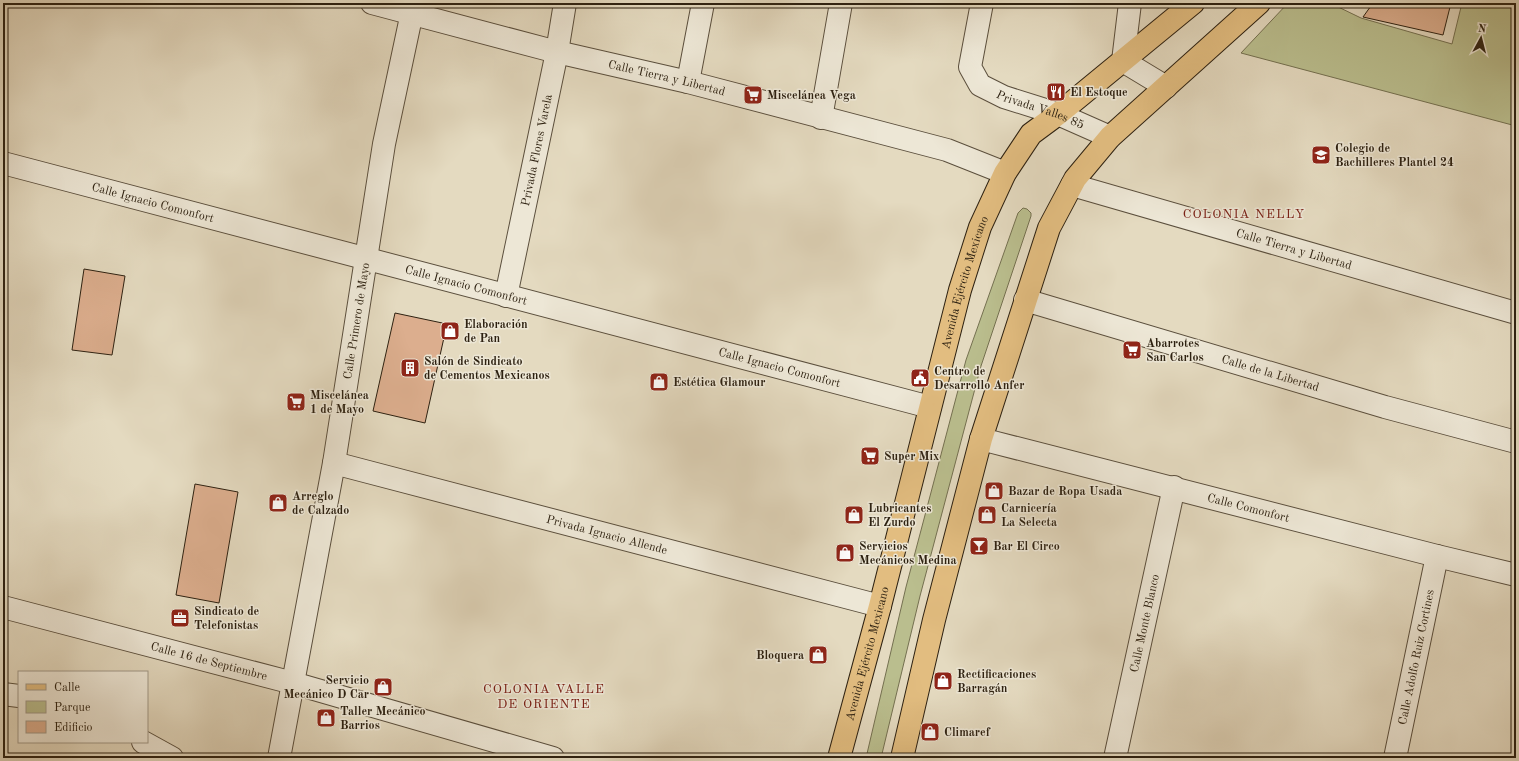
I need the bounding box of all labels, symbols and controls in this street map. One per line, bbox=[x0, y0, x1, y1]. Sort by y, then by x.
north arrow bbox=[1461, 18, 1501, 58]
text: N bbox=[1477, 24, 1487, 36]
street label: Calle Tierra y Libertad bbox=[607, 59, 726, 98]
restaurant icon: El Estoque bbox=[1045, 81, 1067, 103]
supermarket icon: Miscelánea Vega bbox=[742, 84, 764, 106]
place label: El Estoque bbox=[1070, 87, 1128, 99]
street label: Privada Valles 85 bbox=[994, 89, 1086, 132]
place label: Miscelánea Vega bbox=[767, 90, 856, 102]
street label: Privada Flores Varela bbox=[520, 93, 555, 207]
place label: Colegio de Bachilleres Plantel 24 bbox=[1335, 143, 1454, 169]
school or university icon: Colegio de Bachilleres Plantel 24 bbox=[1310, 144, 1332, 166]
street label: Calle Ignacio Comonfort bbox=[90, 182, 215, 225]
district label: COLONIA NELLY bbox=[1183, 208, 1305, 221]
street label: Avenida Ejército Mexicano bbox=[940, 214, 991, 350]
street label: Calle Tierra y Libertad bbox=[1234, 228, 1353, 272]
street label: Calle Primero de Mayo bbox=[342, 262, 372, 380]
street label: Calle Ignacio Comonfort bbox=[404, 264, 528, 308]
place label: Elaboración de Pan bbox=[464, 319, 528, 345]
shop icon: Elaboración de Pan bbox=[439, 320, 461, 342]
place label: Abarrotes San Carlos bbox=[1146, 338, 1204, 364]
supermarket icon: Abarrotes San Carlos bbox=[1121, 339, 1143, 361]
street label: Calle Ignacio Comonfort bbox=[717, 347, 842, 390]
street label: Calle de la Libertad bbox=[1220, 354, 1320, 394]
place label: Salón de Sindicato de Cementos Mexicanos bbox=[424, 356, 550, 382]
building icon: Salón de Sindicato de Cementos Mexicanos bbox=[399, 357, 421, 379]
place label: Centro de Desarrollo Anfer bbox=[934, 366, 1024, 392]
public building icon: Centro de Desarrollo Anfer bbox=[909, 367, 931, 389]
shop icon: Estética Glamour bbox=[648, 371, 670, 393]
place label: Estética Glamour bbox=[673, 377, 765, 389]
place label: Miscelánea 1 de Mayo bbox=[310, 390, 369, 416]
supermarket icon: Miscelánea 1 de Mayo bbox=[285, 391, 307, 413]
supermarket icon: Super Mix bbox=[859, 445, 881, 467]
place label: Super Mix bbox=[884, 451, 939, 463]
shop icon: Bazar de Ropa Usada bbox=[983, 480, 1005, 502]
place label: Bazar de Ropa Usada bbox=[1008, 486, 1122, 498]
place label: Arreglo de Calzado bbox=[292, 491, 349, 517]
shop icon: Arreglo de Calzado bbox=[267, 492, 289, 514]
street label: Calle Comonfort bbox=[1206, 492, 1290, 525]
place label: Lubricantes El Zurdo bbox=[868, 503, 931, 529]
place label: Carnicería La Selecta bbox=[1001, 503, 1057, 529]
shop icon: Lubricantes El Zurdo bbox=[843, 504, 865, 526]
shop icon: Carnicería La Selecta bbox=[976, 504, 998, 526]
street label: Privada Ignacio Allende bbox=[545, 514, 669, 557]
bar icon: Bar El Circo bbox=[968, 535, 990, 557]
place label: Servicios Mecánicos Medina bbox=[859, 541, 957, 567]
place label: Bar El Circo bbox=[993, 541, 1060, 553]
shop icon: Servicios Mecánicos Medina bbox=[834, 542, 856, 564]
street label: Calle Monte Blanco bbox=[1129, 573, 1162, 674]
street label: Avenida Ejército Mexicano bbox=[844, 586, 892, 722]
street label: Calle Adolfo Ruiz Cortines bbox=[1397, 589, 1437, 726]
place label: Sindicato de Telefonistas bbox=[194, 606, 260, 632]
office icon: Sindicato de Telefonistas bbox=[169, 607, 191, 629]
street label: Calle 16 de Septiembre bbox=[149, 641, 269, 683]
shop icon: Bloquera bbox=[807, 644, 829, 666]
place label: Bloquera bbox=[756, 650, 804, 662]
place label: Rectificaciones Barragán bbox=[957, 669, 1036, 695]
shop icon: Rectificaciones Barragán bbox=[932, 670, 954, 692]
legend bbox=[18, 671, 148, 743]
place label: Servicio Mecánico D Car bbox=[284, 675, 369, 701]
shop icon: Servicio Mecánico D Car bbox=[372, 676, 394, 698]
text: Calle bbox=[54, 682, 80, 694]
district label: COLONIA VALLE DE ORIENTE bbox=[483, 683, 605, 711]
text: Parque bbox=[54, 702, 91, 714]
place label: Taller Mecánico Barrios bbox=[340, 706, 426, 732]
shop icon: Taller Mecánico Barrios bbox=[315, 707, 337, 729]
shop icon: Climaref bbox=[919, 721, 941, 743]
text: Edificio bbox=[54, 722, 93, 734]
place label: Climaref bbox=[944, 727, 991, 739]

